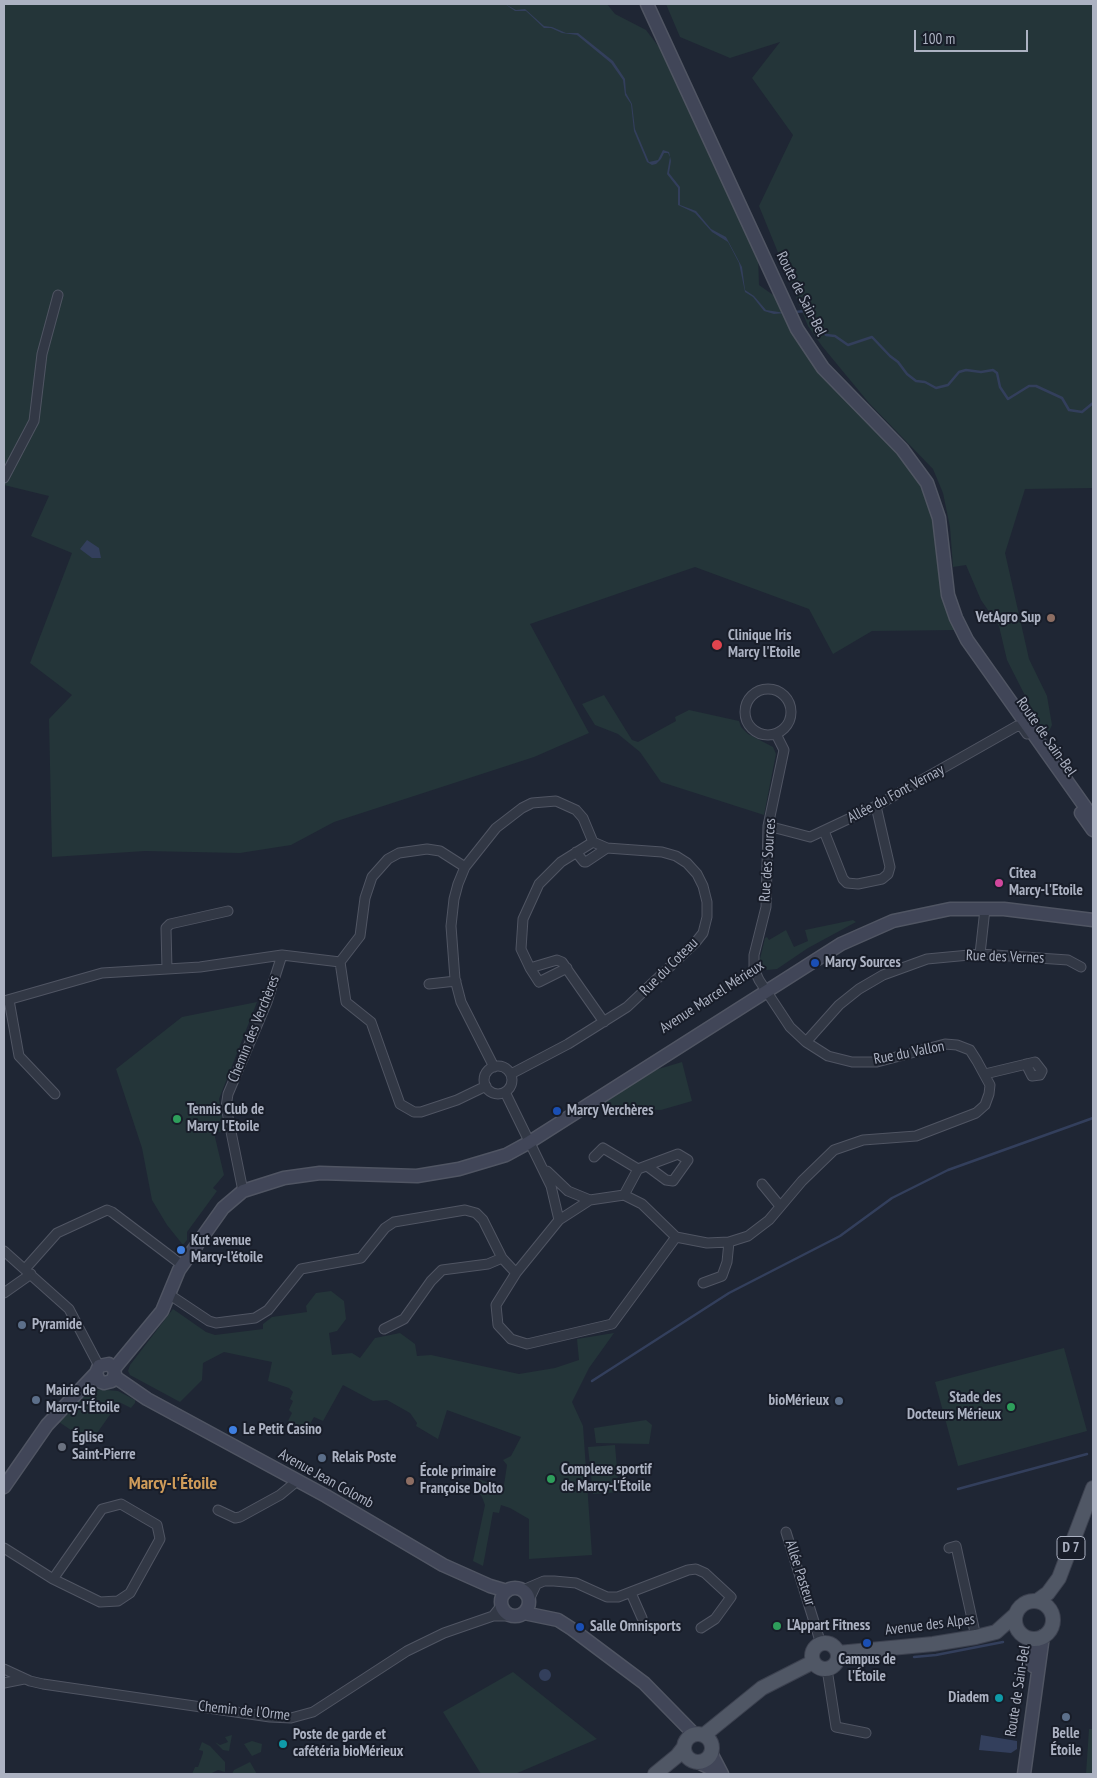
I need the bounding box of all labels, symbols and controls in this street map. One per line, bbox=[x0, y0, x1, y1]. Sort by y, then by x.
scale bar bbox=[917, 20, 1031, 52]
text: 100 m bbox=[922, 29, 955, 48]
street label: Route de Sain-Bel bbox=[772, 249, 830, 339]
place label: VetAgro Sup bbox=[976, 609, 1041, 627]
marker: VetAgro Sup bbox=[1045, 612, 1057, 624]
place label: Clinique Iris Marcy l'Etoile bbox=[728, 627, 800, 662]
marker: Clinique Iris Marcy l'Etoile bbox=[710, 638, 724, 652]
street label: Route de Sain-Bel bbox=[1012, 694, 1080, 780]
street label: Allée du Font Vernay bbox=[845, 761, 947, 827]
street label: Rue des Sources bbox=[756, 818, 780, 902]
place label: Citea Marcy-l'Etoile bbox=[1009, 865, 1083, 900]
marker: Citea Marcy-l'Etoile bbox=[993, 877, 1005, 889]
street label: Rue du Coteau bbox=[636, 934, 702, 1000]
street label: Rue des Vernes bbox=[966, 947, 1044, 967]
place label: Marcy Sources bbox=[825, 954, 901, 972]
street label: Avenue Marcel Mérieux bbox=[656, 957, 768, 1037]
marker: Marcy Sources bbox=[809, 957, 821, 969]
street label: Chemin des Verchères bbox=[224, 973, 284, 1085]
street label: Rue du Vallon bbox=[872, 1037, 946, 1069]
place label: Tennis Club de Marcy l'Etoile bbox=[187, 1101, 264, 1136]
place label: Marcy Verchères bbox=[567, 1102, 654, 1120]
marker: Marcy Verchères bbox=[551, 1105, 563, 1117]
marker: Tennis Club de Marcy l'Etoile bbox=[171, 1113, 183, 1125]
place label: Kut avenue Marcy-l’étoile bbox=[191, 1232, 263, 1267]
marker: Kut avenue Marcy-l’étoile bbox=[175, 1244, 187, 1256]
place label: Pyramide bbox=[32, 1316, 82, 1334]
marker: Pyramide bbox=[16, 1319, 28, 1331]
place label: Mairie de Marcy-l'Étoile bbox=[46, 1382, 120, 1417]
place label: Stade des Docteurs Mérieux bbox=[907, 1389, 1001, 1424]
place label: bioMérieux bbox=[768, 1392, 829, 1410]
marker: Mairie de Marcy-l'Étoile bbox=[30, 1394, 42, 1406]
marker: bioMérieux bbox=[833, 1395, 845, 1407]
marker: Stade des Docteurs Mérieux bbox=[1005, 1401, 1017, 1413]
place label: Le Petit Casino bbox=[243, 1421, 322, 1439]
marker: Le Petit Casino bbox=[227, 1424, 239, 1436]
place label: Église Saint-Pierre bbox=[72, 1429, 136, 1464]
marker: Église Saint-Pierre bbox=[56, 1441, 68, 1453]
street label: Avenue Jean Colomb bbox=[275, 1445, 377, 1513]
place label: Relais Poste bbox=[332, 1449, 396, 1467]
marker: Relais Poste bbox=[316, 1452, 328, 1464]
place label: Complexe sportif de Marcy-l'Étoile bbox=[561, 1461, 651, 1496]
place label: École primaire Françoise Dolto bbox=[420, 1463, 503, 1498]
district label: Marcy-l'Étoile bbox=[129, 1473, 217, 1495]
marker: Complexe sportif de Marcy-l'Étoile bbox=[545, 1473, 557, 1485]
marker: École primaire Françoise Dolto bbox=[404, 1475, 416, 1487]
road number: D 7 bbox=[1057, 1536, 1085, 1560]
street label: Allée Pasteur bbox=[781, 1538, 819, 1608]
street label: Avenue des Alpes bbox=[884, 1611, 976, 1639]
place label: L'Appart Fitness bbox=[787, 1617, 870, 1635]
place label: Salle Omnisports bbox=[590, 1618, 681, 1636]
marker: L'Appart Fitness bbox=[771, 1620, 783, 1632]
marker: Salle Omnisports bbox=[574, 1621, 586, 1633]
marker: Campus de l'Étoile bbox=[861, 1637, 873, 1649]
street label: Route de Sain-Bel bbox=[1002, 1644, 1034, 1738]
place label: Campus de l'Étoile bbox=[838, 1651, 896, 1686]
place label: Diadem bbox=[948, 1689, 989, 1707]
marker: Diadem bbox=[993, 1692, 1005, 1704]
street label: Chemin de l'Orme bbox=[197, 1697, 291, 1725]
marker: Belle Étoile bbox=[1060, 1711, 1072, 1723]
place label: Belle Étoile bbox=[1051, 1725, 1081, 1760]
place label: Poste de garde et cafétéria bioMérieux bbox=[293, 1726, 403, 1761]
marker: Poste de garde et cafétéria bioMérieux bbox=[277, 1738, 289, 1750]

